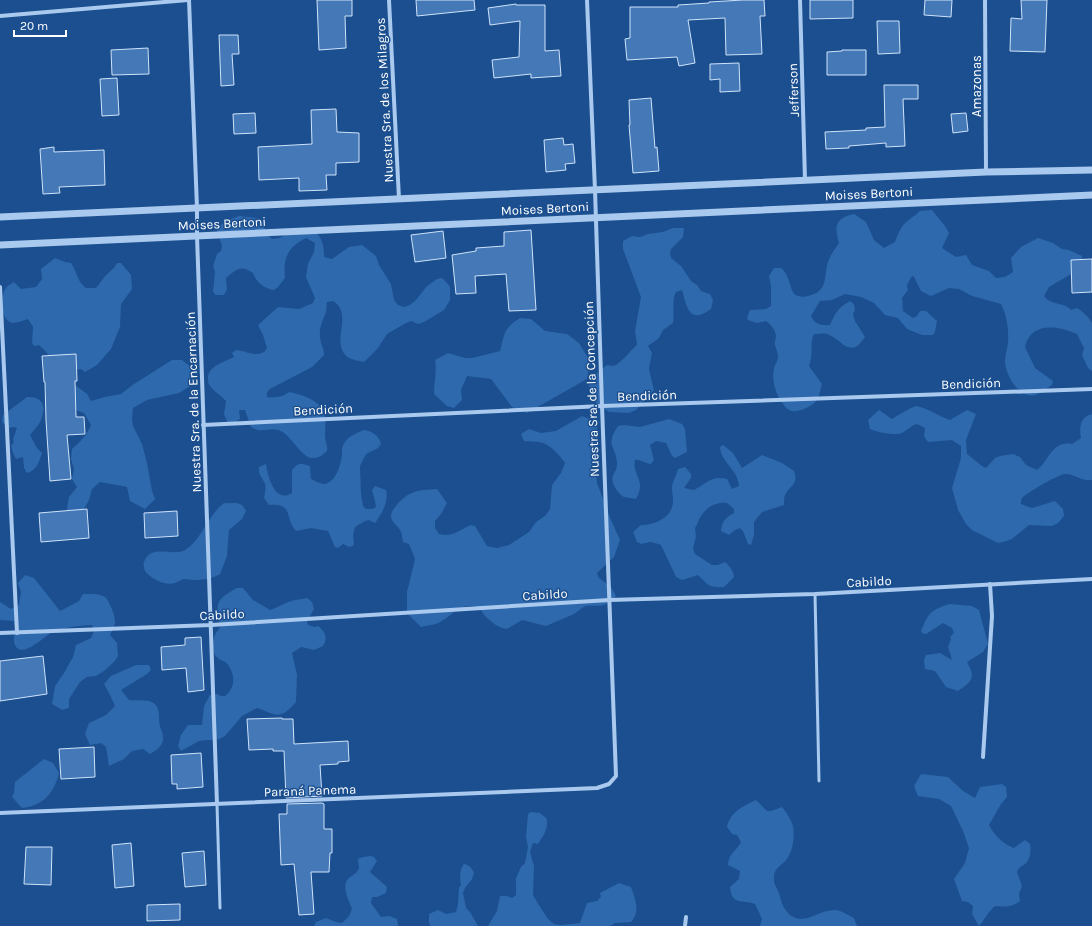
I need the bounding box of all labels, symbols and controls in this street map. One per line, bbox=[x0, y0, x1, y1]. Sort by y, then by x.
scale bar bbox=[14, 12, 66, 38]
street label: Nuestra Sra. de los Milagros bbox=[373, 17, 396, 183]
text: 20 m bbox=[20, 19, 48, 33]
street label: Amazonas bbox=[969, 55, 984, 117]
street label: Jefferson bbox=[785, 63, 802, 117]
street label: Moises Bertoni bbox=[824, 184, 914, 203]
street label: Moises Bertoni bbox=[500, 199, 590, 218]
street label: Moises Bertoni bbox=[177, 214, 267, 233]
street label: Nuestra Sra. de la Concepción bbox=[581, 301, 602, 477]
street label: Nuestra Sra. de la Encarnación bbox=[183, 311, 204, 493]
street label: Bendición bbox=[941, 375, 1001, 392]
street label: Bendición bbox=[617, 387, 677, 404]
street label: Bendición bbox=[293, 400, 353, 419]
street label: Cabildo bbox=[846, 573, 892, 590]
street label: Cabildo bbox=[522, 585, 568, 604]
street label: Cabildo bbox=[199, 606, 245, 623]
street label: Paraná Panema bbox=[264, 781, 357, 800]

